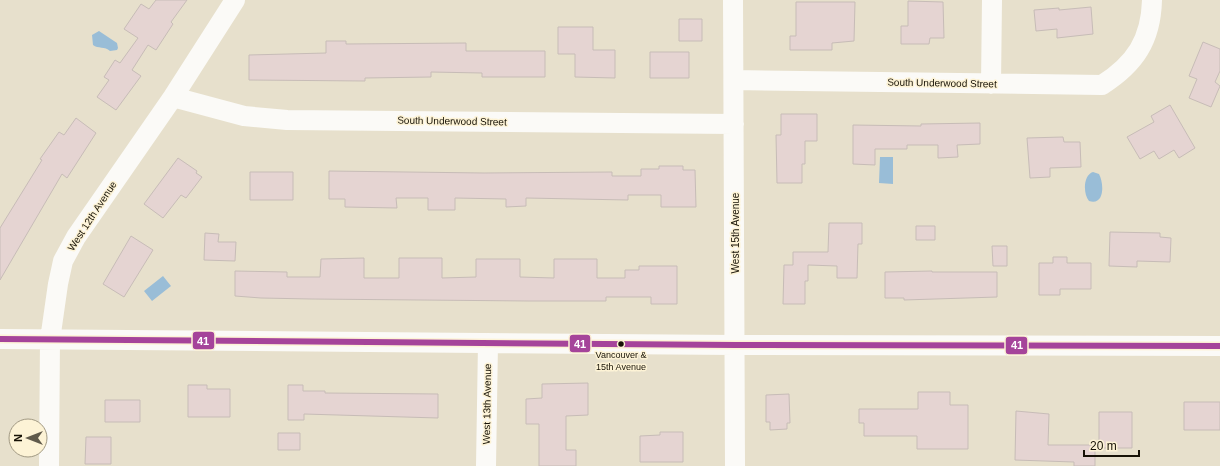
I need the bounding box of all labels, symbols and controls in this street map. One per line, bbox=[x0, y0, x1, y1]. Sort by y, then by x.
street label: South Underwood Street bbox=[887, 77, 997, 89]
street label: South Underwood Street bbox=[397, 115, 507, 127]
street label: West 12th Avenue bbox=[65, 179, 119, 253]
street label: West 15th Avenue bbox=[730, 192, 741, 273]
line badge: 41 bbox=[192, 331, 215, 350]
line badge: 41 bbox=[569, 334, 591, 353]
text: 41 bbox=[197, 335, 209, 347]
line badge: 41 bbox=[1005, 336, 1028, 355]
text: 41 bbox=[574, 338, 586, 350]
marker: Vancouver & 15th Avenue bbox=[616, 339, 626, 349]
text: 41 bbox=[1011, 339, 1023, 351]
place label: Vancouver & 15th Avenue bbox=[596, 350, 646, 372]
street label: West 13th Avenue bbox=[481, 363, 493, 444]
north arrow bbox=[8, 418, 48, 458]
scale bar bbox=[1084, 432, 1139, 458]
text: N bbox=[12, 434, 24, 442]
text: 20 m bbox=[1090, 439, 1117, 453]

